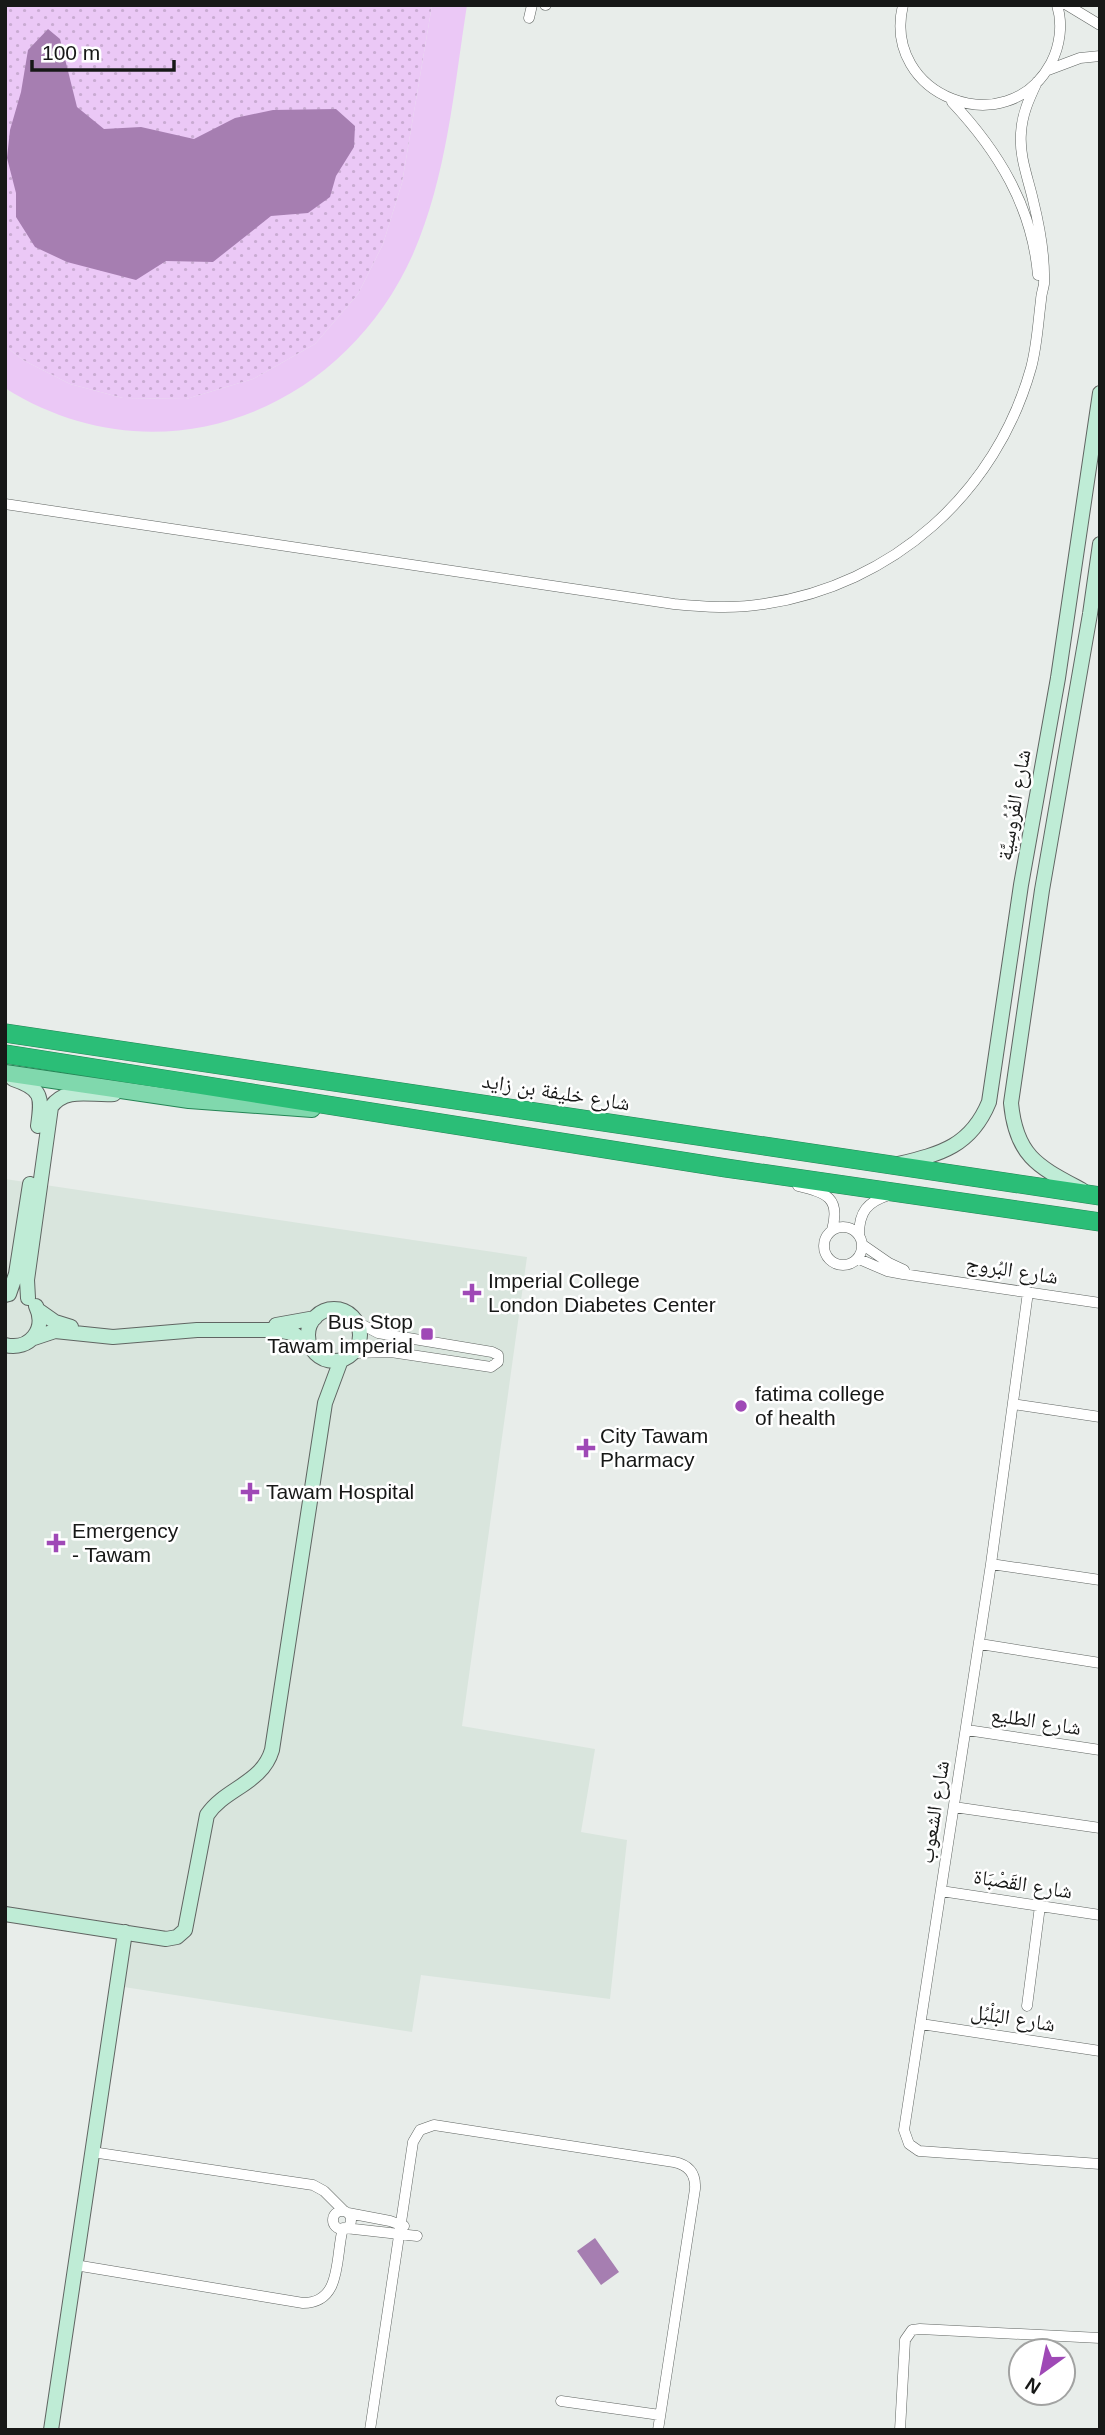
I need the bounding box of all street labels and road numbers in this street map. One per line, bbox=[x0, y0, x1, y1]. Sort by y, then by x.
street label: شارع الفُرُوسِيَّة bbox=[992, 748, 1037, 863]
street label: شارع خليفة بن زايد bbox=[480, 1068, 632, 1117]
street label: شارع البُروج bbox=[964, 1251, 1060, 1290]
street label: شارع الطليع bbox=[989, 1702, 1083, 1741]
street label: شارع الشعوب bbox=[914, 1759, 955, 1865]
street label: شارع القَصْبَاة bbox=[972, 1864, 1074, 1905]
street label: شارع البُلْبُل bbox=[969, 1999, 1057, 2037]

